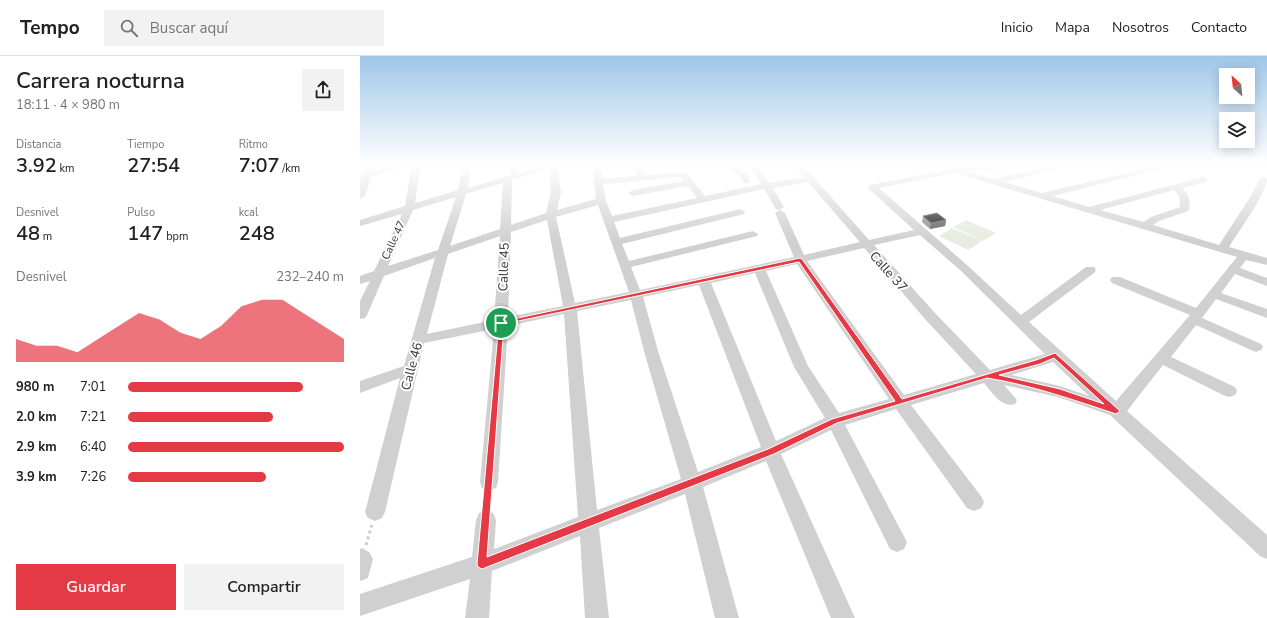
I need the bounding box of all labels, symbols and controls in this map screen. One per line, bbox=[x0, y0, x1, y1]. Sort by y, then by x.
search box bbox=[104, 10, 384, 46]
text: Tempo bbox=[20, 15, 80, 41]
icon: search bbox=[118, 17, 140, 39]
text: Buscar aquí bbox=[150, 18, 228, 38]
text: Inicio bbox=[1001, 18, 1033, 37]
text: Mapa bbox=[1055, 18, 1090, 37]
text: Nosotros bbox=[1112, 18, 1169, 37]
text: Contacto bbox=[1191, 18, 1247, 37]
text: Carrera nocturna bbox=[16, 66, 185, 96]
north arrow bbox=[1219, 68, 1255, 104]
map controls bbox=[1219, 68, 1255, 148]
button: share bbox=[302, 69, 344, 111]
text: 18:11 · 4 × 980 m bbox=[16, 96, 120, 114]
button: layers bbox=[1219, 112, 1255, 148]
text: Distancia bbox=[16, 137, 61, 152]
text: Tiempo bbox=[127, 137, 164, 152]
text: Ritmo bbox=[239, 137, 268, 152]
text: 3.92 bbox=[16, 152, 57, 179]
text: 27:54 bbox=[127, 152, 180, 179]
text: 7:07 bbox=[239, 152, 279, 179]
text: km bbox=[57, 161, 75, 176]
text: /km bbox=[279, 161, 300, 176]
text: Desnivel bbox=[16, 205, 59, 220]
text: Pulso bbox=[127, 205, 155, 220]
text: kcal bbox=[239, 205, 258, 220]
street label: Calle 47 bbox=[378, 218, 409, 262]
text: 48 bbox=[16, 220, 40, 247]
text: 147 bbox=[127, 220, 163, 247]
text: 248 bbox=[239, 220, 275, 247]
text: m bbox=[40, 229, 52, 244]
text: bpm bbox=[163, 229, 188, 244]
street label: Calle 45 bbox=[494, 242, 514, 292]
street label: Calle 37 bbox=[865, 247, 911, 296]
text: Desnivel bbox=[16, 268, 67, 286]
text: 232–240 m bbox=[276, 268, 344, 286]
pin bbox=[484, 306, 518, 340]
icon: arrive bbox=[490, 312, 512, 334]
street label: Calle 46 bbox=[397, 340, 427, 392]
text: 980 m bbox=[16, 378, 54, 396]
text: 7:01 bbox=[80, 378, 106, 396]
text: 2.0 km bbox=[16, 408, 57, 426]
text: 7:21 bbox=[80, 408, 106, 426]
text: 2.9 km bbox=[16, 438, 57, 456]
text: 6:40 bbox=[80, 438, 106, 456]
text: 3.9 km bbox=[16, 468, 57, 486]
text: 7:26 bbox=[80, 468, 106, 486]
button: Guardar bbox=[16, 564, 176, 610]
button: Compartir bbox=[184, 564, 344, 610]

